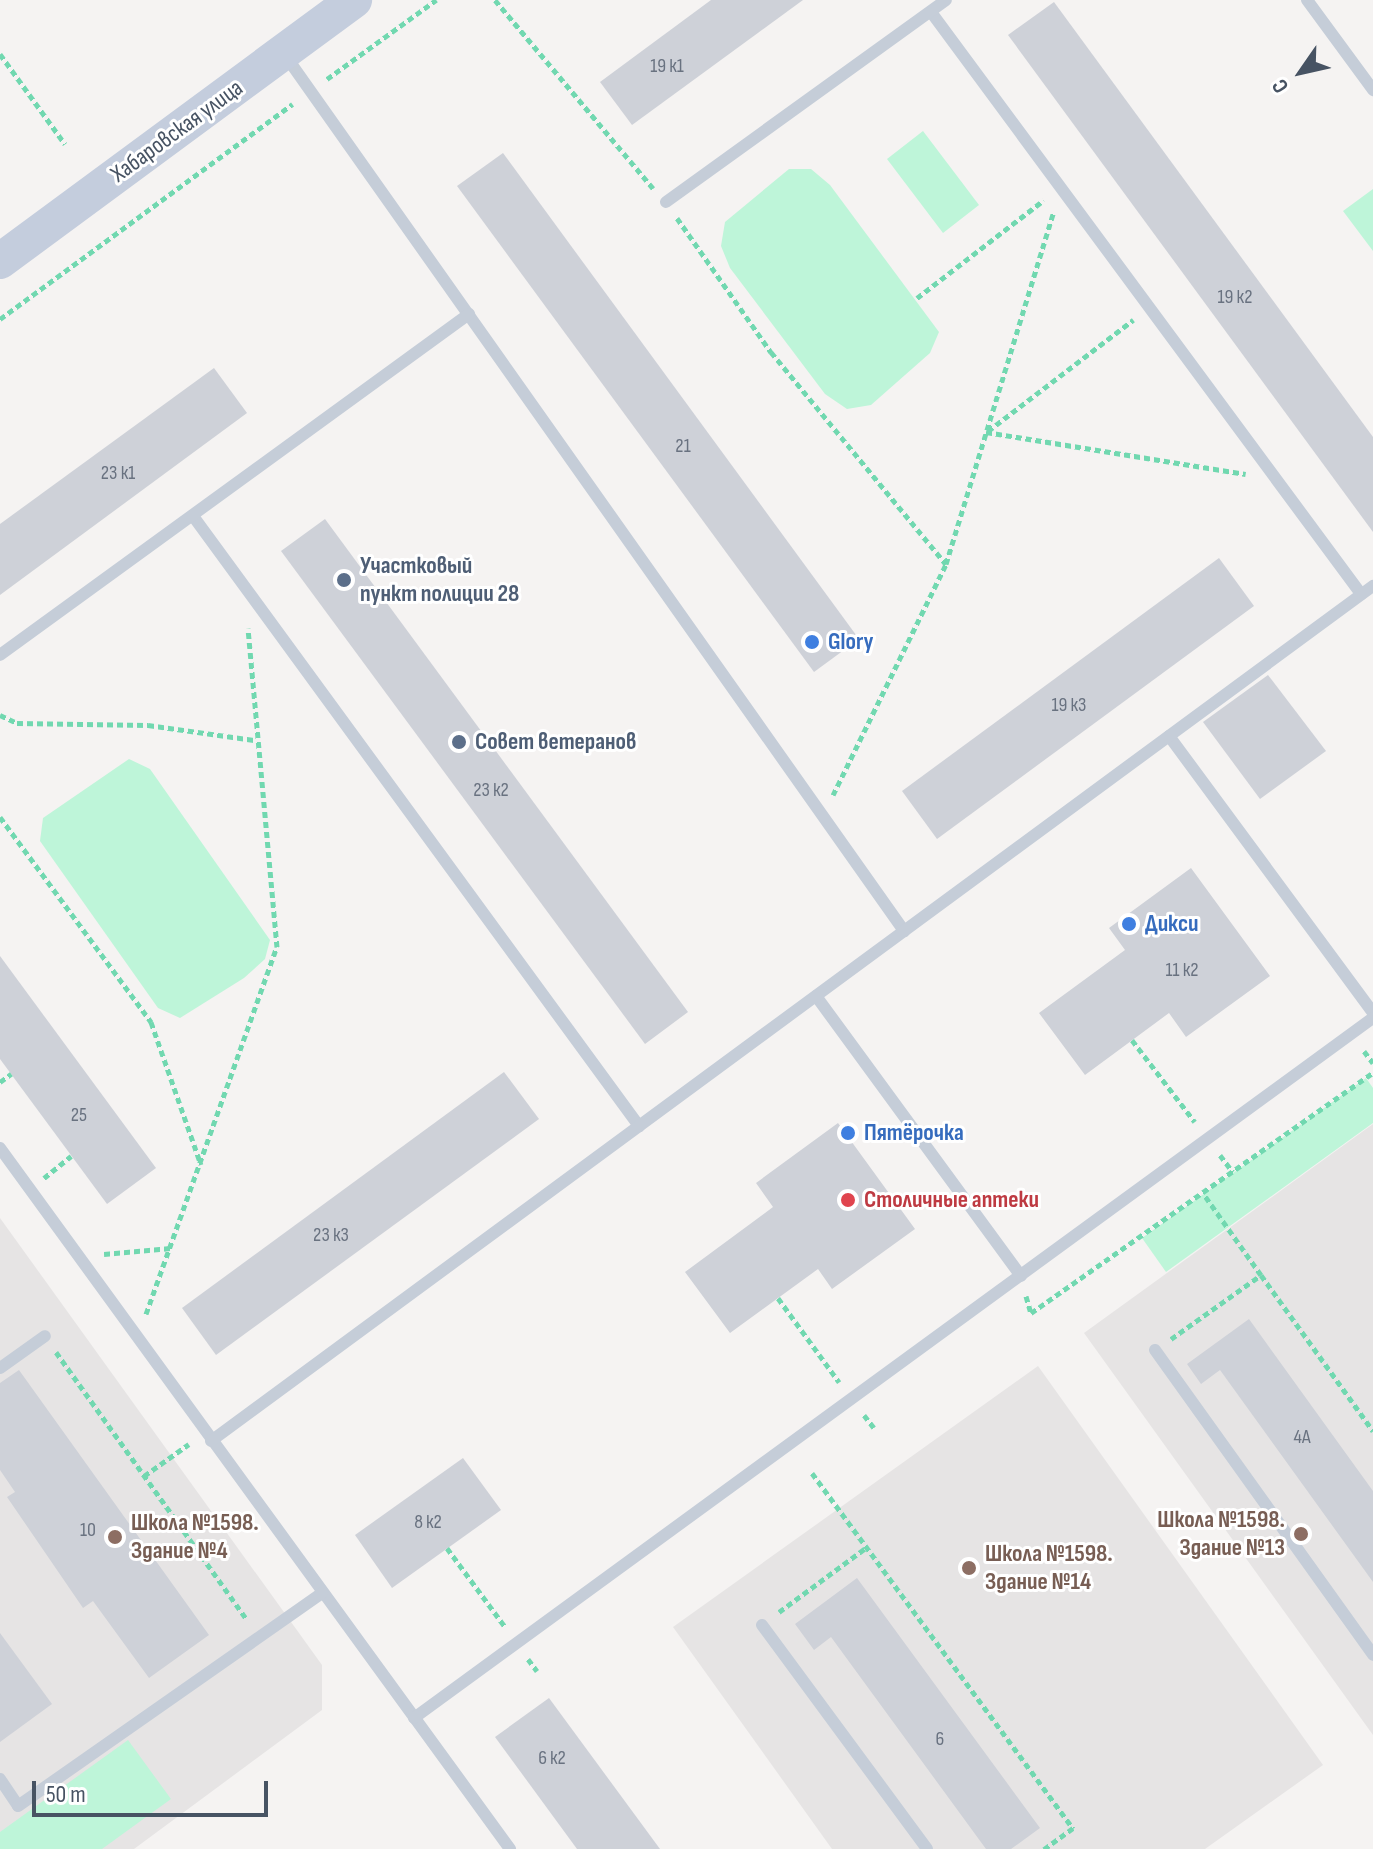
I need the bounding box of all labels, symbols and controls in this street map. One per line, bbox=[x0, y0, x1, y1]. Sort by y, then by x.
north arrow bbox=[1261, 32, 1341, 112]
house number: 19 к1 bbox=[650, 54, 684, 78]
street label: Хабаровская улица bbox=[105, 73, 249, 189]
text: С bbox=[1266, 73, 1295, 98]
house number: 19 к2 bbox=[1218, 285, 1252, 309]
house number: 21 bbox=[675, 434, 691, 458]
house number: 23 к1 bbox=[101, 461, 135, 485]
place label: Участковый пункт полиции 28 bbox=[360, 552, 519, 608]
marker: Участковый пункт полиции 28 bbox=[335, 571, 353, 589]
place label: Glory bbox=[828, 628, 874, 656]
marker: Glory bbox=[803, 633, 821, 651]
house number: 19 к3 bbox=[1052, 693, 1086, 717]
place label: Совет ветеранов bbox=[475, 728, 636, 756]
marker: Совет ветеранов bbox=[450, 733, 468, 751]
house number: 23 к2 bbox=[473, 778, 509, 802]
place label: Дикси bbox=[1145, 910, 1199, 938]
marker: Дикси bbox=[1120, 915, 1138, 933]
house number: 11 к2 bbox=[1166, 958, 1198, 982]
house number: 25 bbox=[71, 1103, 87, 1127]
place label: Пятёрочка bbox=[864, 1119, 964, 1147]
marker: Пятёрочка bbox=[839, 1124, 857, 1142]
place label: Столичные аптеки bbox=[864, 1186, 1039, 1214]
marker: Столичные аптеки bbox=[839, 1191, 857, 1209]
house number: 23 к3 bbox=[313, 1223, 349, 1247]
house number: 4А bbox=[1294, 1425, 1310, 1449]
place label: Школа №1598. Здание №13 bbox=[1157, 1506, 1285, 1562]
place label: Школа №1598. Здание №4 bbox=[131, 1509, 259, 1565]
house number: 8 к2 bbox=[414, 1510, 442, 1534]
house number: 10 bbox=[80, 1518, 96, 1542]
marker: Школа №1598. Здание №13 bbox=[1292, 1525, 1310, 1543]
marker: Школа №1598. Здание №4 bbox=[106, 1528, 124, 1546]
place label: Школа №1598. Здание №14 bbox=[985, 1540, 1113, 1596]
marker: Школа №1598. Здание №14 bbox=[960, 1559, 978, 1577]
house number: 6 bbox=[936, 1727, 944, 1751]
house number: 6 к2 bbox=[538, 1746, 566, 1770]
scale bar bbox=[36, 1765, 272, 1815]
text: 50 m bbox=[46, 1780, 86, 1809]

